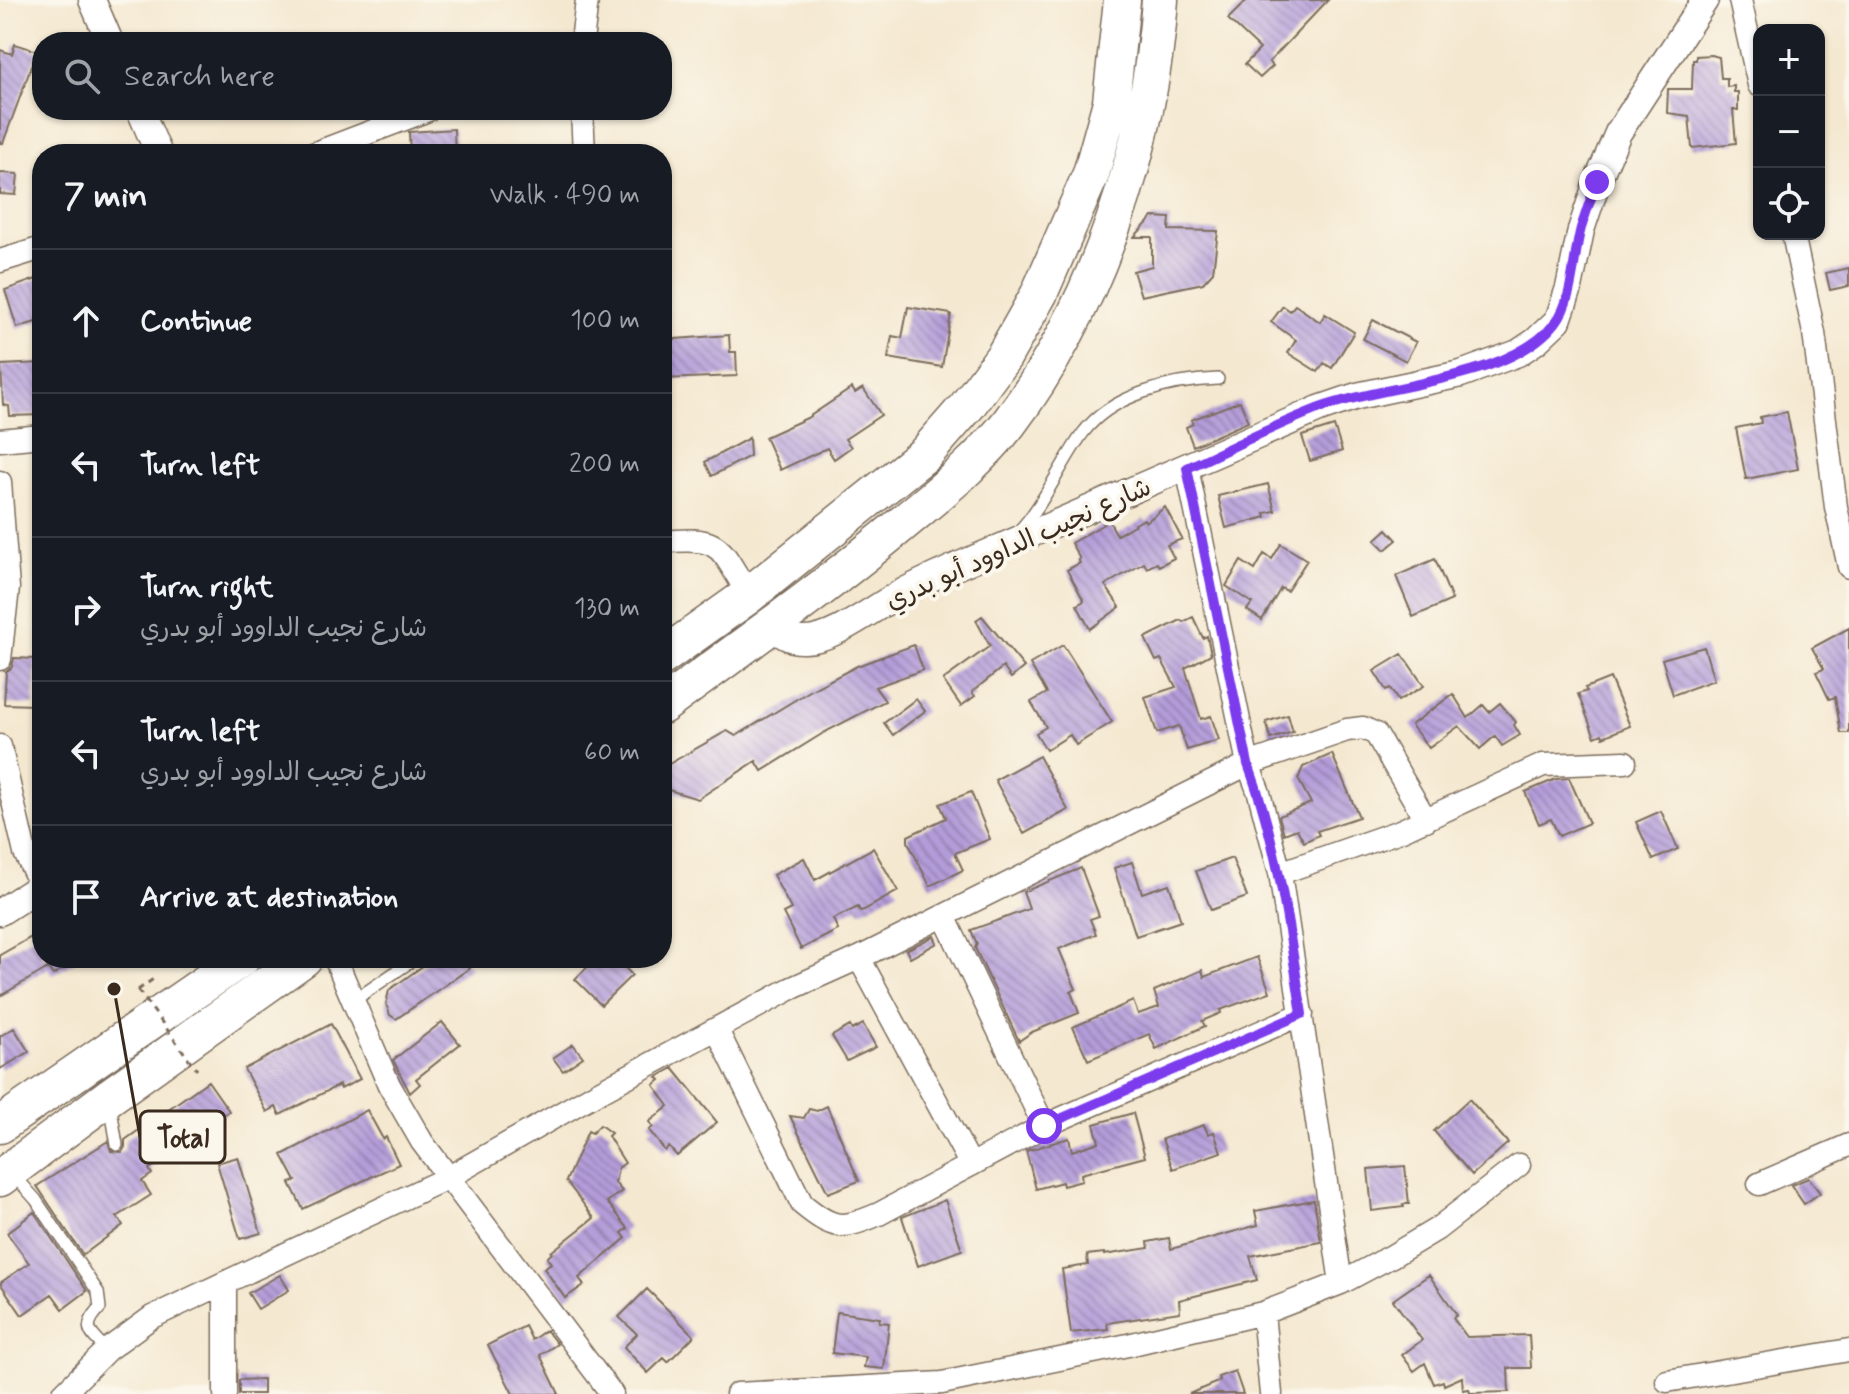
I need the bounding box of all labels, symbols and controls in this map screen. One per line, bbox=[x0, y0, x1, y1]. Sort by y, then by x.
map controls bbox=[1753, 24, 1825, 240]
button: + bbox=[1753, 24, 1825, 96]
search box bbox=[32, 32, 672, 120]
icon: search bbox=[60, 54, 104, 98]
text: Search here bbox=[124, 57, 275, 96]
button: − bbox=[1753, 96, 1825, 168]
route end bbox=[1579, 164, 1615, 200]
button: locate bbox=[1753, 168, 1825, 240]
text: 7 min bbox=[64, 174, 148, 219]
text: Walk · 490 m bbox=[490, 179, 640, 213]
icon: ahead bbox=[64, 299, 108, 343]
text: Continue bbox=[140, 302, 252, 341]
text: 100 m bbox=[570, 304, 640, 338]
icon: left bbox=[64, 443, 108, 487]
text: Turn left bbox=[140, 446, 260, 485]
text: 200 m bbox=[569, 448, 640, 482]
street label: شارع نجيب الداوود أبو بدري bbox=[881, 471, 1157, 619]
text: Turn right bbox=[140, 568, 273, 607]
icon: right bbox=[64, 587, 108, 631]
text: 130 m bbox=[574, 592, 640, 626]
text: شارع نجيب الداوود أبو بدري bbox=[140, 612, 427, 646]
text: Turn left bbox=[140, 712, 260, 751]
icon: left bbox=[64, 731, 108, 775]
text: 60 m bbox=[584, 736, 640, 770]
text: شارع نجيب الداوود أبو بدري bbox=[140, 756, 427, 790]
icon: arrive bbox=[64, 875, 108, 919]
text: Arrive at destination bbox=[140, 878, 398, 917]
route start bbox=[1026, 1108, 1062, 1144]
callout: Total bbox=[140, 1111, 225, 1163]
text: Total bbox=[157, 1121, 210, 1158]

